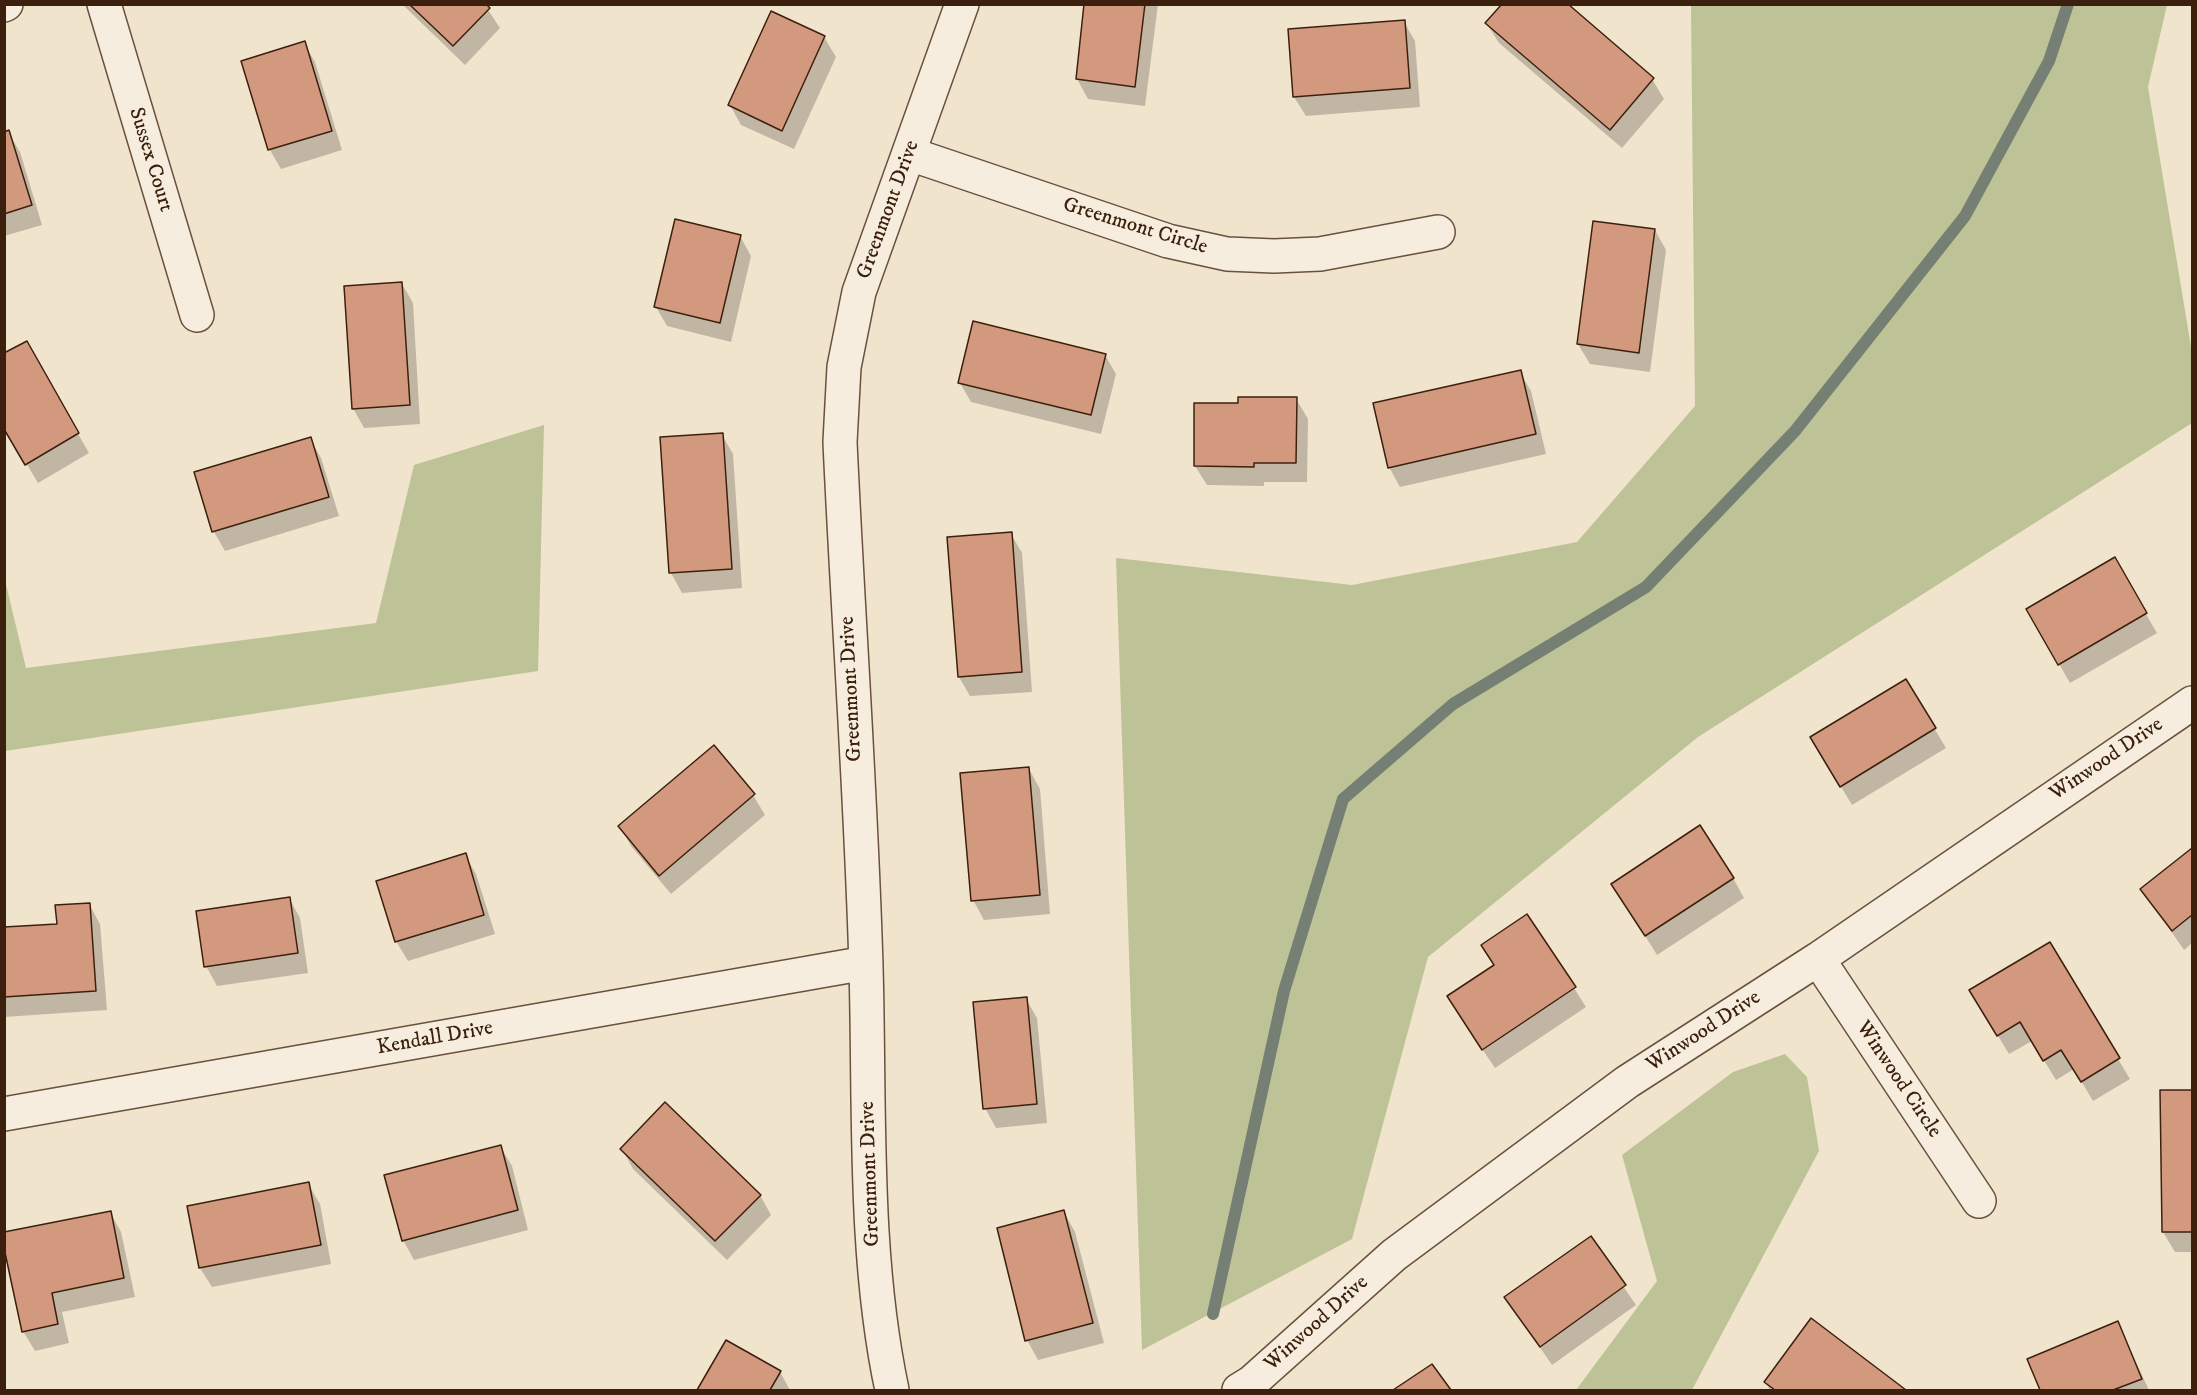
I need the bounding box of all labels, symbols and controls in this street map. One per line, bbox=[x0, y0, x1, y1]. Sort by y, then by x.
street label: Sussex Court bbox=[122, 105, 178, 215]
street label: Greenmont Drive bbox=[852, 137, 926, 283]
street label: Greenmont Circle bbox=[1060, 193, 1210, 261]
street label: Greenmont Drive bbox=[836, 616, 868, 762]
street label: Winwood Drive bbox=[2046, 713, 2168, 807]
street label: Winwood Drive bbox=[1642, 986, 1766, 1078]
street label: Kendall Drive bbox=[375, 1016, 495, 1062]
street label: Winwood Circle bbox=[1850, 1017, 1946, 1143]
street label: Greenmont Drive bbox=[856, 1101, 886, 1247]
street label: Winwood Drive bbox=[1260, 1271, 1374, 1377]

